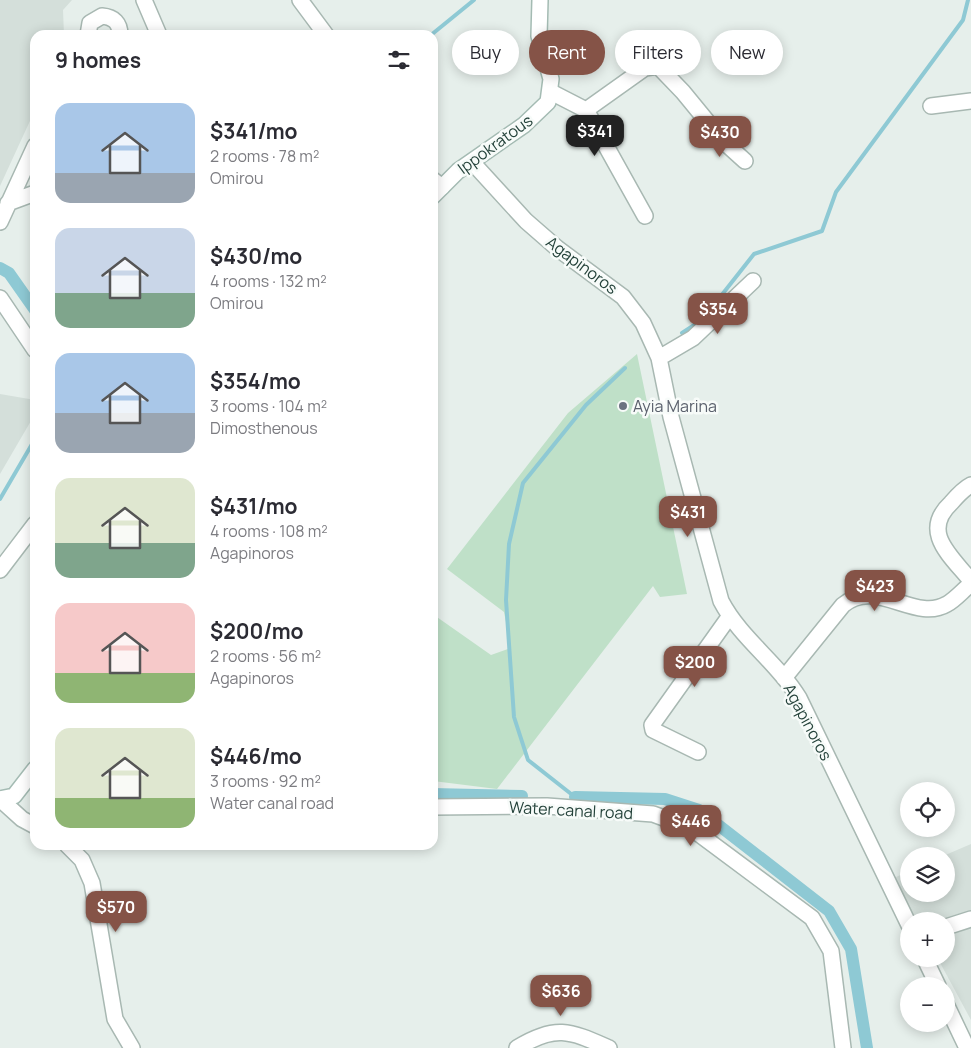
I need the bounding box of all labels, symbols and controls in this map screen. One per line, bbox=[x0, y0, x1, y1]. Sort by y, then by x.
chip: Buy bbox=[452, 30, 519, 75]
chip: Rent bbox=[529, 30, 605, 75]
chip: Filters bbox=[615, 30, 701, 75]
chip: New bbox=[711, 30, 783, 75]
text: 9 homes bbox=[55, 46, 141, 74]
icon: filters bbox=[385, 46, 413, 74]
street label: Ippokratous bbox=[453, 109, 537, 179]
pin: $341 bbox=[565, 114, 625, 157]
pin: $430 bbox=[690, 116, 750, 158]
text: $341/mo bbox=[210, 117, 298, 145]
text: $341 bbox=[577, 120, 613, 142]
text: $430 bbox=[700, 121, 740, 143]
icon: home bbox=[95, 123, 155, 183]
text: 2 rooms · 78 m² bbox=[210, 145, 319, 167]
text: Omirou bbox=[210, 167, 263, 189]
street label: Agapinoros bbox=[542, 231, 622, 299]
text: $430/mo bbox=[210, 242, 302, 270]
icon: home bbox=[95, 248, 155, 308]
text: 4 rooms · 132 m² bbox=[210, 270, 327, 292]
text: Omirou bbox=[210, 292, 263, 314]
pin: $354 bbox=[688, 292, 748, 335]
text: $354 bbox=[699, 298, 737, 320]
text: $354/mo bbox=[210, 367, 301, 395]
icon: home bbox=[95, 373, 155, 433]
text: 3 rooms · 104 m² bbox=[210, 395, 327, 417]
place label: Ayia Marina bbox=[633, 395, 717, 417]
marker: Ayia Marina bbox=[617, 400, 629, 412]
text: Dimosthenous bbox=[210, 417, 318, 439]
text: $431/mo bbox=[210, 492, 298, 520]
pin: $431 bbox=[658, 496, 718, 538]
icon: home bbox=[95, 498, 155, 558]
text: $431 bbox=[670, 501, 706, 523]
text: 4 rooms · 108 m² bbox=[210, 520, 328, 542]
text: Agapinoros bbox=[210, 542, 294, 564]
pin: $423 bbox=[845, 570, 905, 612]
text: $423 bbox=[856, 575, 894, 597]
text: $200/mo bbox=[210, 617, 303, 645]
icon: home bbox=[95, 623, 155, 683]
text: 2 rooms · 56 m² bbox=[210, 645, 321, 667]
pin: $200 bbox=[665, 646, 725, 688]
text: $200 bbox=[675, 651, 715, 673]
text: Agapinoros bbox=[210, 667, 294, 689]
street label: Agapinoros bbox=[779, 680, 837, 764]
text: $446/mo bbox=[210, 742, 302, 770]
icon: home bbox=[95, 748, 155, 808]
text: 3 rooms · 92 m² bbox=[210, 770, 321, 792]
map controls bbox=[900, 782, 955, 1032]
button: locate bbox=[900, 782, 955, 837]
text: Water canal road bbox=[210, 792, 334, 814]
street label: Water canal road bbox=[509, 796, 633, 824]
pin: $446 bbox=[661, 804, 721, 847]
text: $446 bbox=[671, 810, 711, 832]
button: layers bbox=[900, 847, 955, 902]
pin: $570 bbox=[86, 890, 146, 933]
text: $570 bbox=[97, 896, 135, 918]
button: + bbox=[900, 912, 955, 967]
pin: $636 bbox=[531, 974, 591, 1017]
button: − bbox=[900, 977, 955, 1032]
text: $636 bbox=[541, 980, 581, 1002]

